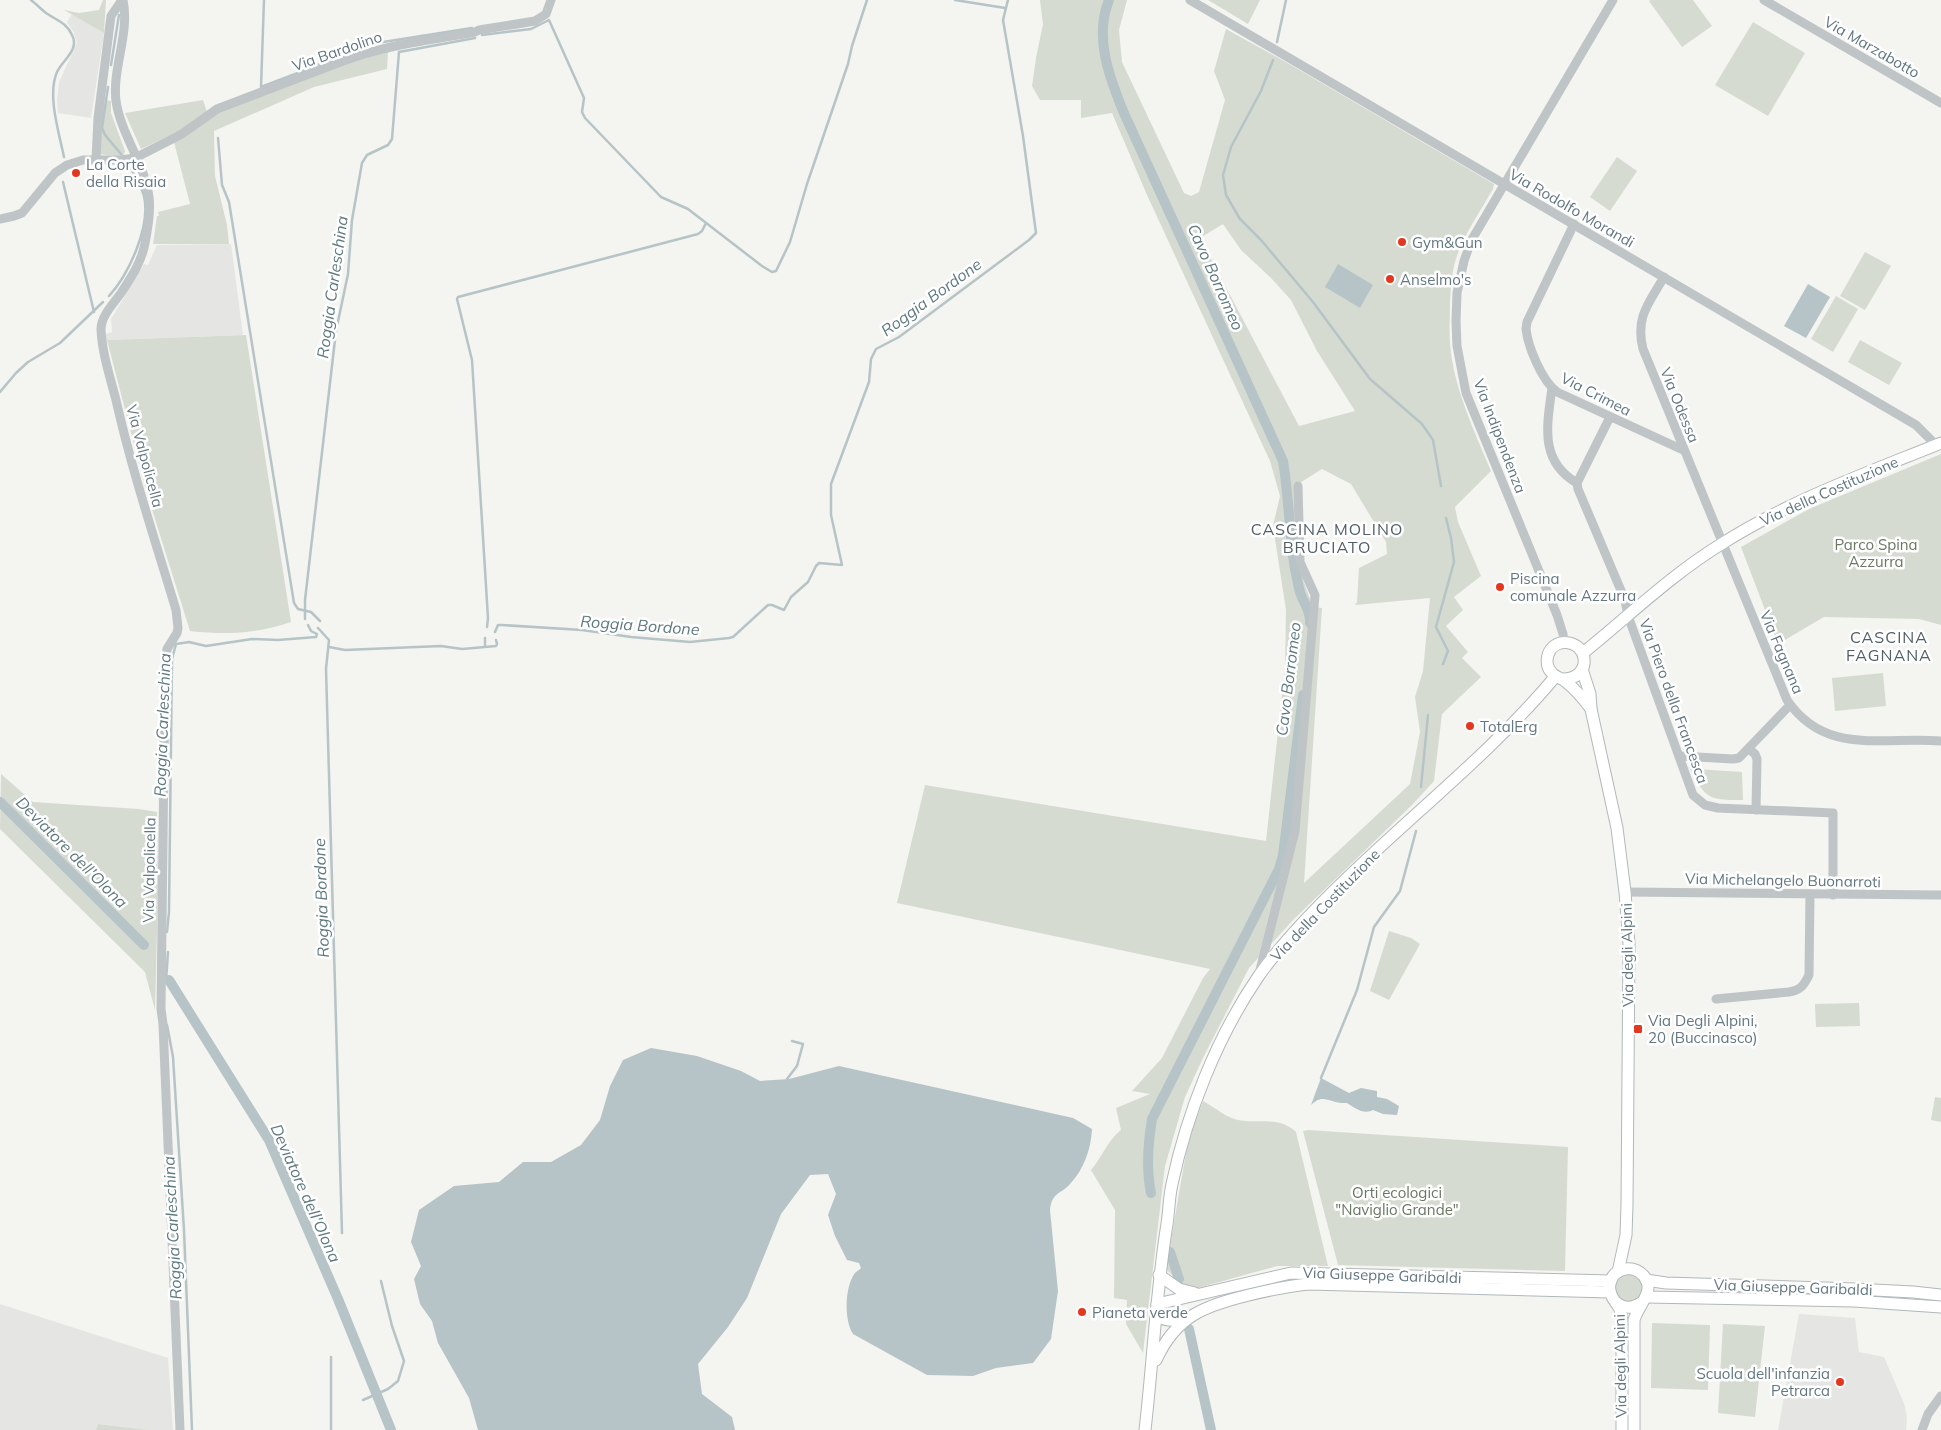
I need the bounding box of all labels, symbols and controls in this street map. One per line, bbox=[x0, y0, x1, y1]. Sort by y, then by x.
street label: Via Marzabotto bbox=[1821, 12, 1923, 82]
street label: Via Bardolino bbox=[290, 27, 384, 75]
place label: La Corte della Risaia bbox=[86, 155, 166, 191]
street label: Via Rodolfo Morandi bbox=[1506, 164, 1638, 252]
marker: La Corte della Risaia bbox=[70, 167, 82, 179]
water label: Roggia Carleschina bbox=[312, 214, 352, 359]
water label: Cavo Borromeo bbox=[1184, 221, 1248, 333]
place label: Gym&Gun bbox=[1412, 233, 1483, 252]
marker: Gym&Gun bbox=[1396, 236, 1408, 248]
water label: Roggia Bordone bbox=[877, 254, 985, 340]
place label: Anselmo's bbox=[1400, 270, 1471, 289]
marker: Anselmo's bbox=[1384, 273, 1396, 285]
street label: Via Odessa bbox=[1656, 365, 1704, 445]
street label: Via Crimea bbox=[1558, 368, 1634, 420]
street label: Via Indipendenza bbox=[1469, 376, 1531, 496]
street label: Via Valpolicella bbox=[122, 403, 168, 509]
street label: Via della Costituzione bbox=[1757, 452, 1901, 530]
district label: CASCINA MOLINO BRUCIATO bbox=[1251, 519, 1403, 557]
park label: Parco Spina Azzurra bbox=[1834, 535, 1918, 571]
place label: Piscina comunale Azzurra bbox=[1510, 569, 1636, 605]
marker: Piscina comunale Azzurra bbox=[1494, 581, 1506, 593]
street label: Via Fagnana bbox=[1756, 607, 1808, 697]
water label: Roggia Bordone bbox=[580, 611, 701, 639]
street label: Via Piero della Francesca bbox=[1635, 616, 1713, 786]
water label: Cavo Borromeo bbox=[1271, 621, 1305, 737]
district label: CASCINA FAGNANA bbox=[1846, 627, 1932, 665]
water label: Roggia Carleschina bbox=[150, 653, 175, 797]
place label: TotalErg bbox=[1480, 717, 1537, 736]
marker: TotalErg bbox=[1464, 720, 1476, 732]
water label: Deviatore dell'Olona bbox=[12, 792, 132, 912]
street label: Via Valpolicella bbox=[139, 817, 159, 923]
water label: Roggia Bordone bbox=[309, 838, 333, 958]
street label: Via della Costituzione bbox=[1266, 845, 1384, 965]
street label: Via Michelangelo Buonarroti bbox=[1685, 869, 1881, 891]
street label: Via degli Alpini bbox=[1617, 903, 1637, 1007]
place label: Via Degli Alpini, 20 (Buccinasco) bbox=[1648, 1011, 1758, 1047]
marker: Via Degli Alpini, 20 (Buccinasco) bbox=[1632, 1023, 1644, 1035]
water label: Deviatore dell'Olona bbox=[266, 1121, 346, 1266]
water label: Roggia Carleschina bbox=[158, 1155, 186, 1300]
park label: Orti ecologici "Naviglio Grande" bbox=[1335, 1183, 1459, 1219]
street label: Via Giuseppe Garibaldi bbox=[1302, 1263, 1462, 1287]
street label: Via Giuseppe Garibaldi bbox=[1713, 1275, 1873, 1299]
place label: Pianeta verde bbox=[1092, 1303, 1188, 1322]
marker: Pianeta verde bbox=[1076, 1306, 1088, 1318]
street label: Via degli Alpini bbox=[1610, 1314, 1630, 1418]
place label: Scuola dell'infanzia Petrarca bbox=[1696, 1364, 1830, 1400]
marker: Scuola dell'infanzia Petrarca bbox=[1834, 1376, 1846, 1388]

